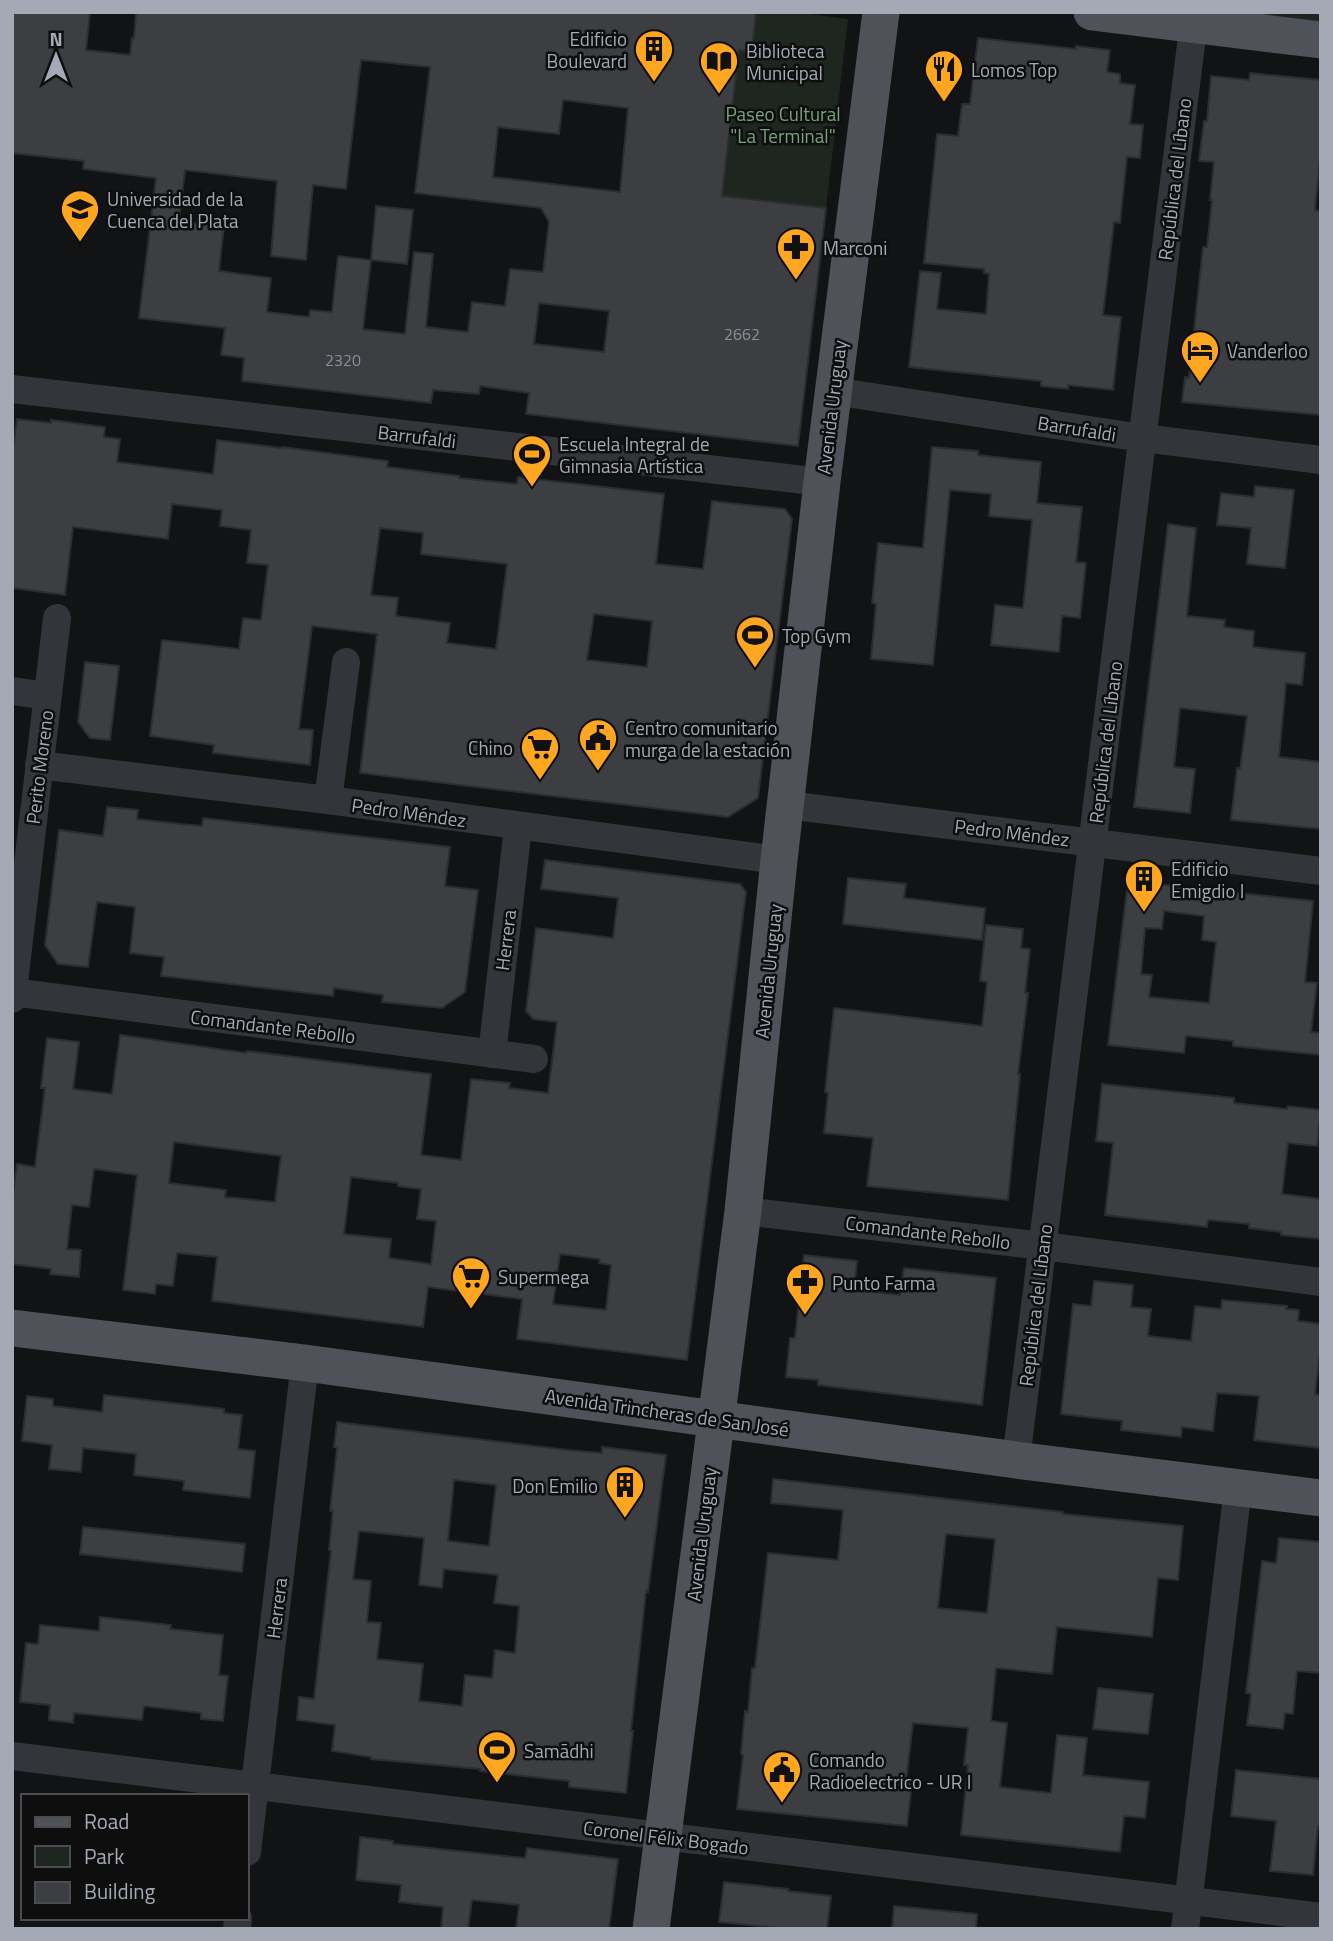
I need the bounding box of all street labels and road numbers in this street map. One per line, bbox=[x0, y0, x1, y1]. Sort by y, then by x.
street label: República del Líbano bbox=[1150, 96, 1198, 262]
street label: Avenida Uruguay bbox=[808, 338, 854, 476]
street label: Barrufaldi bbox=[1036, 408, 1118, 448]
street label: Barrufaldi bbox=[376, 417, 458, 455]
street label: República del Líbano bbox=[1081, 659, 1129, 825]
street label: Perito Moreno bbox=[18, 708, 60, 826]
street label: Pedro Méndez bbox=[350, 790, 468, 834]
street label: Pedro Méndez bbox=[953, 811, 1071, 853]
street label: Avenida Uruguay bbox=[747, 902, 789, 1040]
street label: Herrera bbox=[487, 908, 523, 972]
street label: Comandante Rebollo bbox=[189, 1001, 357, 1051]
street label: Comandante Rebollo bbox=[844, 1207, 1012, 1257]
street label: República del Líbano bbox=[1011, 1222, 1059, 1388]
street label: Avenida Trincheras de San José bbox=[543, 1381, 791, 1443]
street label: Avenida Uruguay bbox=[678, 1465, 724, 1603]
street label: Herrera bbox=[258, 1576, 294, 1640]
street label: Coronel Félix Bogado bbox=[582, 1812, 750, 1862]

